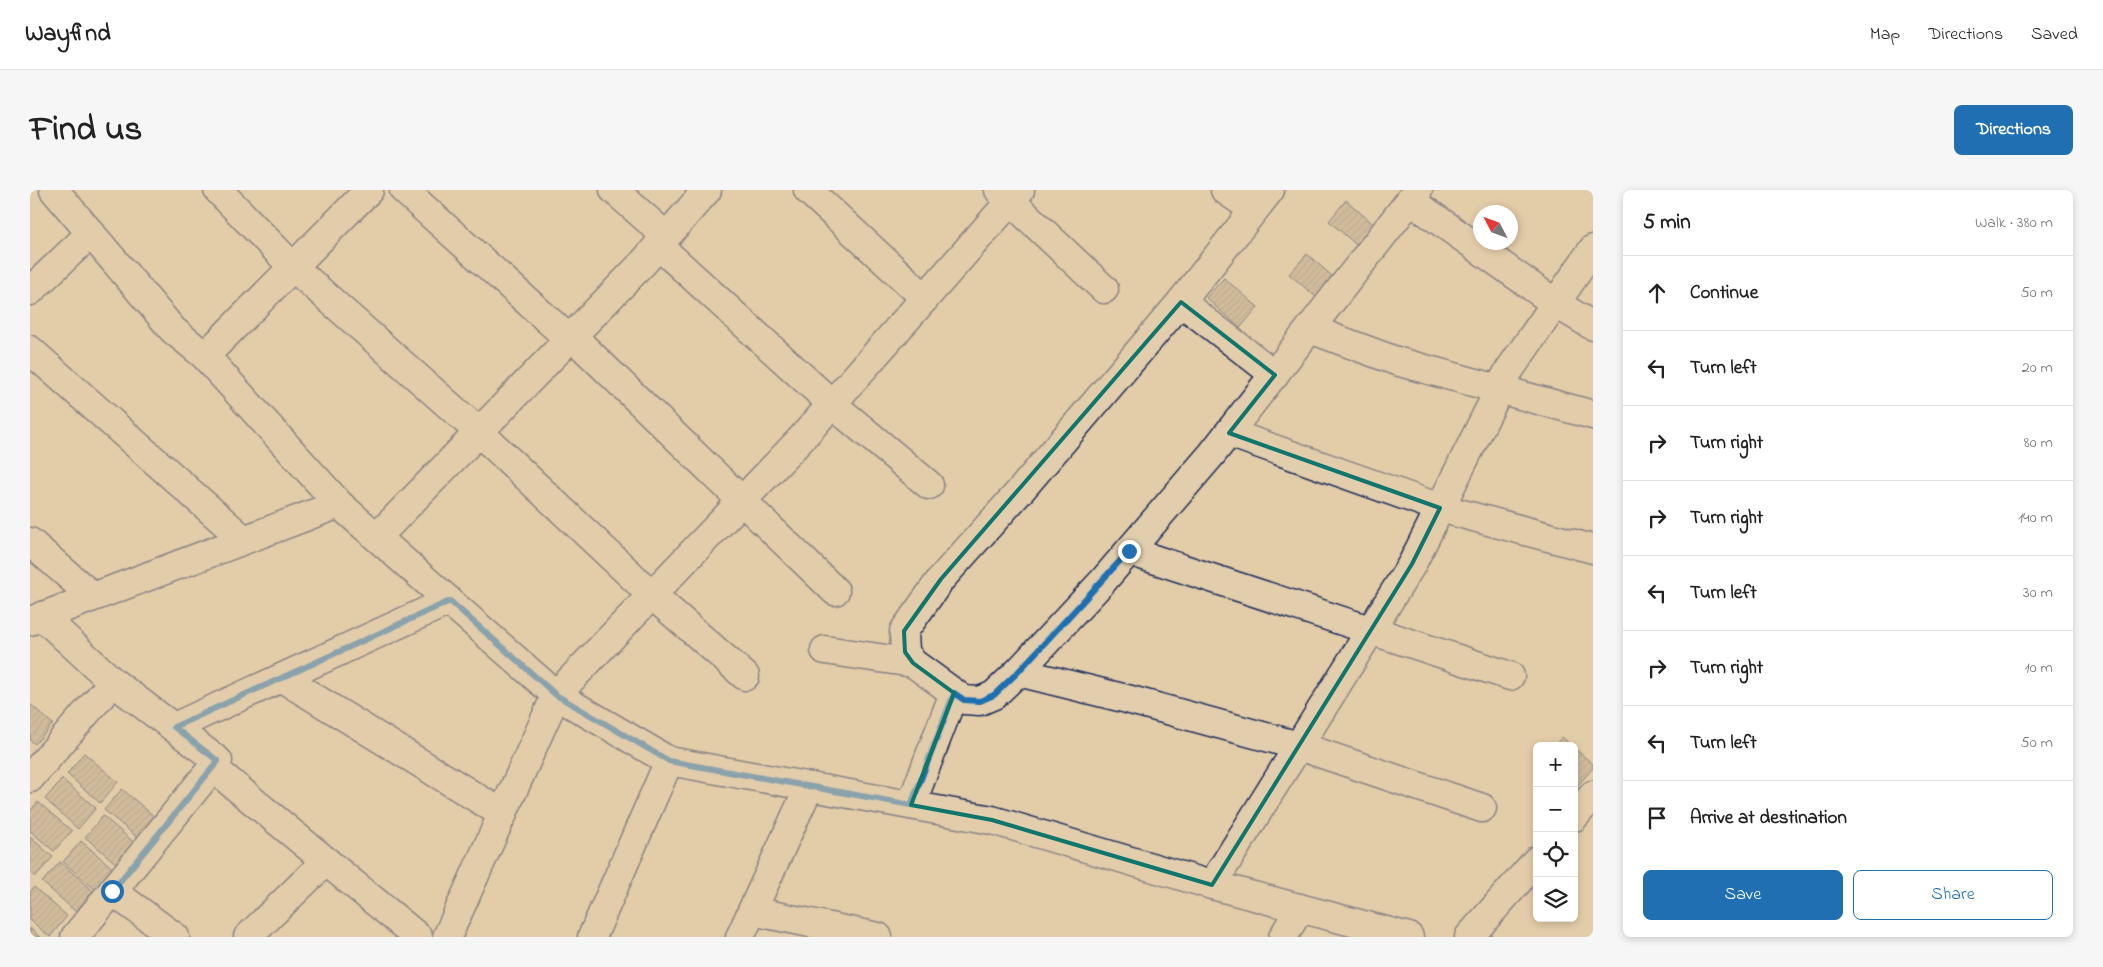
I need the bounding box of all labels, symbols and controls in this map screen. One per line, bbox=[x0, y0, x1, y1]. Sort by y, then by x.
text: Wayfind bbox=[25, 17, 111, 52]
text: Map bbox=[1870, 22, 1900, 48]
text: Directions bbox=[1928, 22, 2003, 48]
text: Saved bbox=[2031, 22, 2078, 48]
text: Find us bbox=[30, 105, 142, 156]
button: Directions bbox=[1954, 105, 2073, 155]
north arrow bbox=[1473, 205, 1518, 250]
text: 5 min bbox=[1643, 208, 1691, 238]
text: Walk · 380 m bbox=[1975, 211, 2053, 235]
icon: ahead bbox=[1643, 279, 1671, 307]
text: Continue bbox=[1690, 280, 1758, 307]
text: 50 m bbox=[2021, 281, 2053, 305]
icon: left bbox=[1643, 354, 1671, 382]
text: Turn left bbox=[1690, 355, 1757, 382]
text: 20 m bbox=[2022, 356, 2053, 380]
icon: right bbox=[1643, 429, 1671, 457]
text: Turn right bbox=[1690, 430, 1763, 457]
text: 80 m bbox=[2024, 431, 2053, 455]
icon: right bbox=[1643, 504, 1671, 532]
text: Turn right bbox=[1690, 505, 1763, 532]
text: 140 m bbox=[2018, 506, 2053, 530]
route end bbox=[1118, 540, 1141, 563]
icon: left bbox=[1643, 579, 1671, 607]
text: Turn left bbox=[1690, 580, 1757, 607]
text: 30 m bbox=[2023, 581, 2053, 605]
icon: right bbox=[1643, 654, 1671, 682]
text: Turn right bbox=[1690, 655, 1763, 682]
text: 10 m bbox=[2025, 656, 2053, 680]
icon: left bbox=[1643, 729, 1671, 757]
text: Turn left bbox=[1690, 730, 1757, 757]
text: 50 m bbox=[2021, 731, 2053, 755]
map controls bbox=[1533, 742, 1578, 922]
button: + bbox=[1533, 742, 1578, 787]
button: − bbox=[1533, 787, 1578, 832]
icon: arrive bbox=[1643, 804, 1671, 832]
text: Arrive at destination bbox=[1690, 805, 1847, 832]
button: locate bbox=[1533, 832, 1578, 877]
button: Save bbox=[1643, 870, 1843, 920]
button: Share bbox=[1853, 870, 2053, 920]
button: layers bbox=[1533, 877, 1578, 922]
route start bbox=[101, 880, 124, 903]

